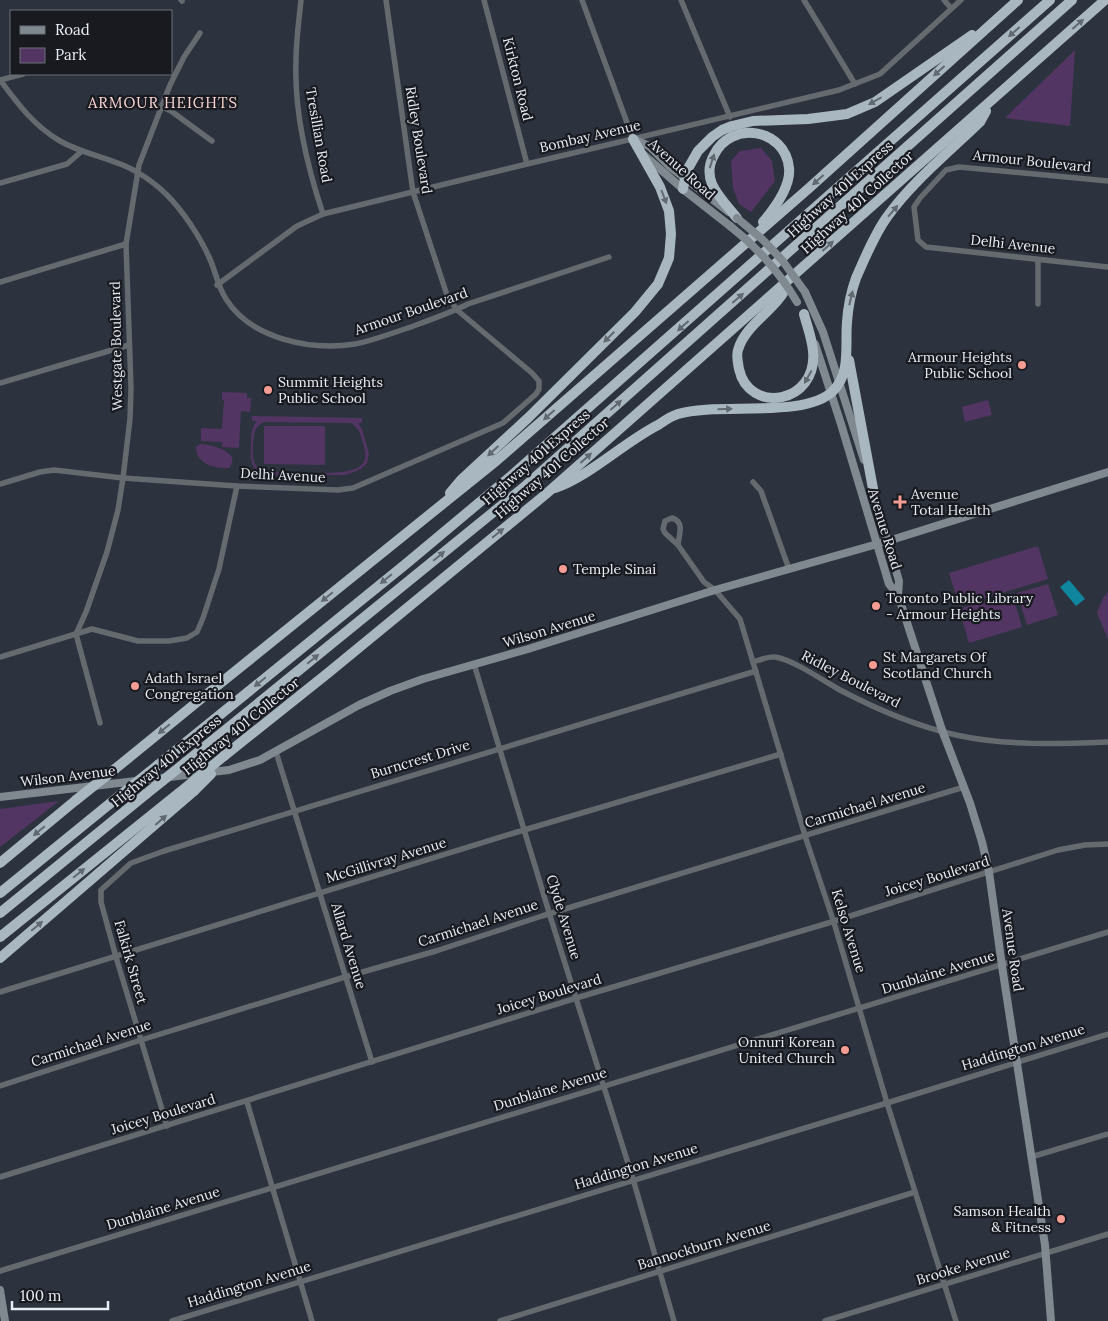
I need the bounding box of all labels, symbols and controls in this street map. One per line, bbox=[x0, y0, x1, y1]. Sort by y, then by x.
legend bbox=[10, 10, 172, 75]
one-way arrow bbox=[1072, 18, 1085, 29]
text: Road bbox=[55, 20, 90, 39]
one-way arrow bbox=[1008, 26, 1020, 38]
street label: Kirkton Road bbox=[499, 35, 537, 123]
text: Park bbox=[55, 45, 86, 64]
one-way arrow bbox=[933, 65, 945, 76]
street label: Ridley Boulevard bbox=[402, 85, 436, 195]
street label: Tresillian Road bbox=[302, 86, 336, 184]
district label: ARMOUR HEIGHTS bbox=[87, 93, 238, 112]
one-way arrow bbox=[868, 97, 881, 106]
street label: Bombay Avenue bbox=[538, 116, 643, 156]
street label: Avenue Road bbox=[644, 134, 719, 204]
street label: Highway 401 Express bbox=[783, 137, 897, 241]
street label: Armour Boulevard bbox=[971, 146, 1092, 176]
street label: Highway 401 Collector bbox=[797, 147, 917, 257]
one-way arrow bbox=[709, 153, 717, 168]
one-way arrow bbox=[811, 174, 824, 185]
one-way arrow bbox=[660, 190, 668, 205]
one-way arrow bbox=[887, 204, 898, 217]
street label: Delhi Avenue bbox=[970, 231, 1057, 257]
one-way arrow bbox=[822, 240, 834, 252]
street label: Westgate Boulevard bbox=[106, 281, 126, 411]
street label: Armour Boulevard bbox=[351, 283, 470, 339]
one-way arrow bbox=[847, 290, 855, 305]
one-way arrow bbox=[731, 292, 744, 303]
one-way arrow bbox=[676, 320, 689, 331]
one-way arrow bbox=[603, 331, 615, 343]
place label: Armour Heights Public School bbox=[907, 348, 1012, 382]
marker: Armour Heights Public School bbox=[1016, 359, 1028, 371]
one-way arrow bbox=[804, 370, 812, 385]
place label: Summit Heights Public School bbox=[278, 373, 383, 407]
marker: Summit Heights Public School bbox=[262, 384, 274, 396]
one-way arrow bbox=[609, 400, 622, 411]
street label: Highway 401 Express bbox=[479, 405, 593, 509]
one-way arrow bbox=[717, 405, 733, 413]
one-way arrow bbox=[543, 409, 555, 421]
street label: Highway 401 Collector bbox=[491, 413, 613, 523]
one-way arrow bbox=[486, 445, 499, 456]
one-way arrow bbox=[580, 453, 592, 464]
street label: Delhi Avenue bbox=[240, 464, 326, 486]
street label: Avenue Road bbox=[864, 485, 906, 572]
place label: Avenue Total Health bbox=[910, 485, 991, 519]
marker: Avenue Total Health bbox=[893, 495, 907, 509]
one-way arrow bbox=[492, 527, 504, 539]
one-way arrow bbox=[433, 551, 446, 562]
place label: Temple Sinai bbox=[573, 560, 656, 578]
marker: Temple Sinai bbox=[557, 563, 569, 575]
one-way arrow bbox=[380, 574, 393, 585]
place label: Toronto Public Library - Armour Heights bbox=[886, 589, 1034, 623]
one-way arrow bbox=[321, 592, 334, 603]
marker: Toronto Public Library - Armour Heights bbox=[870, 600, 882, 612]
street label: Wilson Avenue bbox=[501, 606, 598, 652]
street label: Ridley Boulevard bbox=[799, 646, 903, 712]
place label: St Margarets Of Scotland Church bbox=[883, 648, 992, 682]
one-way arrow bbox=[306, 653, 319, 664]
marker: St Margarets Of Scotland Church bbox=[867, 659, 879, 671]
place label: Adath Israel Congregation bbox=[144, 669, 234, 703]
street label: Highway 401 Collector bbox=[179, 673, 303, 779]
one-way arrow bbox=[254, 676, 267, 687]
marker: Adath Israel Congregation bbox=[129, 680, 141, 692]
street label: Highway 401 Express bbox=[107, 711, 225, 811]
one-way arrow bbox=[158, 723, 171, 734]
street label: Burncrest Drive bbox=[368, 735, 472, 783]
street label: Wilson Avenue bbox=[19, 761, 117, 791]
street label: Carmichael Avenue bbox=[803, 778, 928, 832]
one-way arrow bbox=[154, 815, 167, 826]
one-way arrow bbox=[33, 826, 46, 837]
street label: McGillivray Avenue bbox=[324, 833, 449, 887]
street label: Joicey Boulevard bbox=[882, 852, 991, 901]
one-way arrow bbox=[72, 868, 85, 879]
street label: Clyde Avenue bbox=[543, 872, 586, 962]
street label: Kelso Avenue bbox=[828, 887, 870, 975]
street label: Carmichael Avenue bbox=[416, 895, 541, 951]
street label: Allard Avenue bbox=[327, 900, 371, 992]
street label: Avenue Road bbox=[998, 906, 1028, 993]
street label: Falkirk Street bbox=[110, 918, 152, 1007]
one-way arrow bbox=[31, 921, 43, 932]
street label: Dunblaine Avenue bbox=[879, 946, 997, 998]
street label: Joicey Boulevard bbox=[494, 970, 603, 1019]
street label: Carmichael Avenue bbox=[29, 1015, 154, 1071]
street label: Haddington Avenue bbox=[959, 1020, 1087, 1074]
place label: Onnuri Korean United Church bbox=[738, 1033, 836, 1067]
marker: Onnuri Korean United Church bbox=[839, 1044, 851, 1056]
street label: Dunblaine Avenue bbox=[491, 1063, 609, 1115]
street label: Joicey Boulevard bbox=[108, 1090, 217, 1139]
street label: Haddington Avenue bbox=[572, 1139, 700, 1193]
street label: Dunblaine Avenue bbox=[104, 1182, 222, 1234]
place label: Samson Health & Fitness bbox=[953, 1202, 1051, 1236]
marker: Samson Health & Fitness bbox=[1055, 1213, 1067, 1225]
street label: Bannockburn Avenue bbox=[635, 1216, 773, 1274]
street label: Brooke Avenue bbox=[914, 1243, 1012, 1289]
street label: Haddington Avenue bbox=[185, 1257, 313, 1311]
scale bar bbox=[12, 1278, 109, 1310]
text: 100 m bbox=[20, 1286, 61, 1305]

